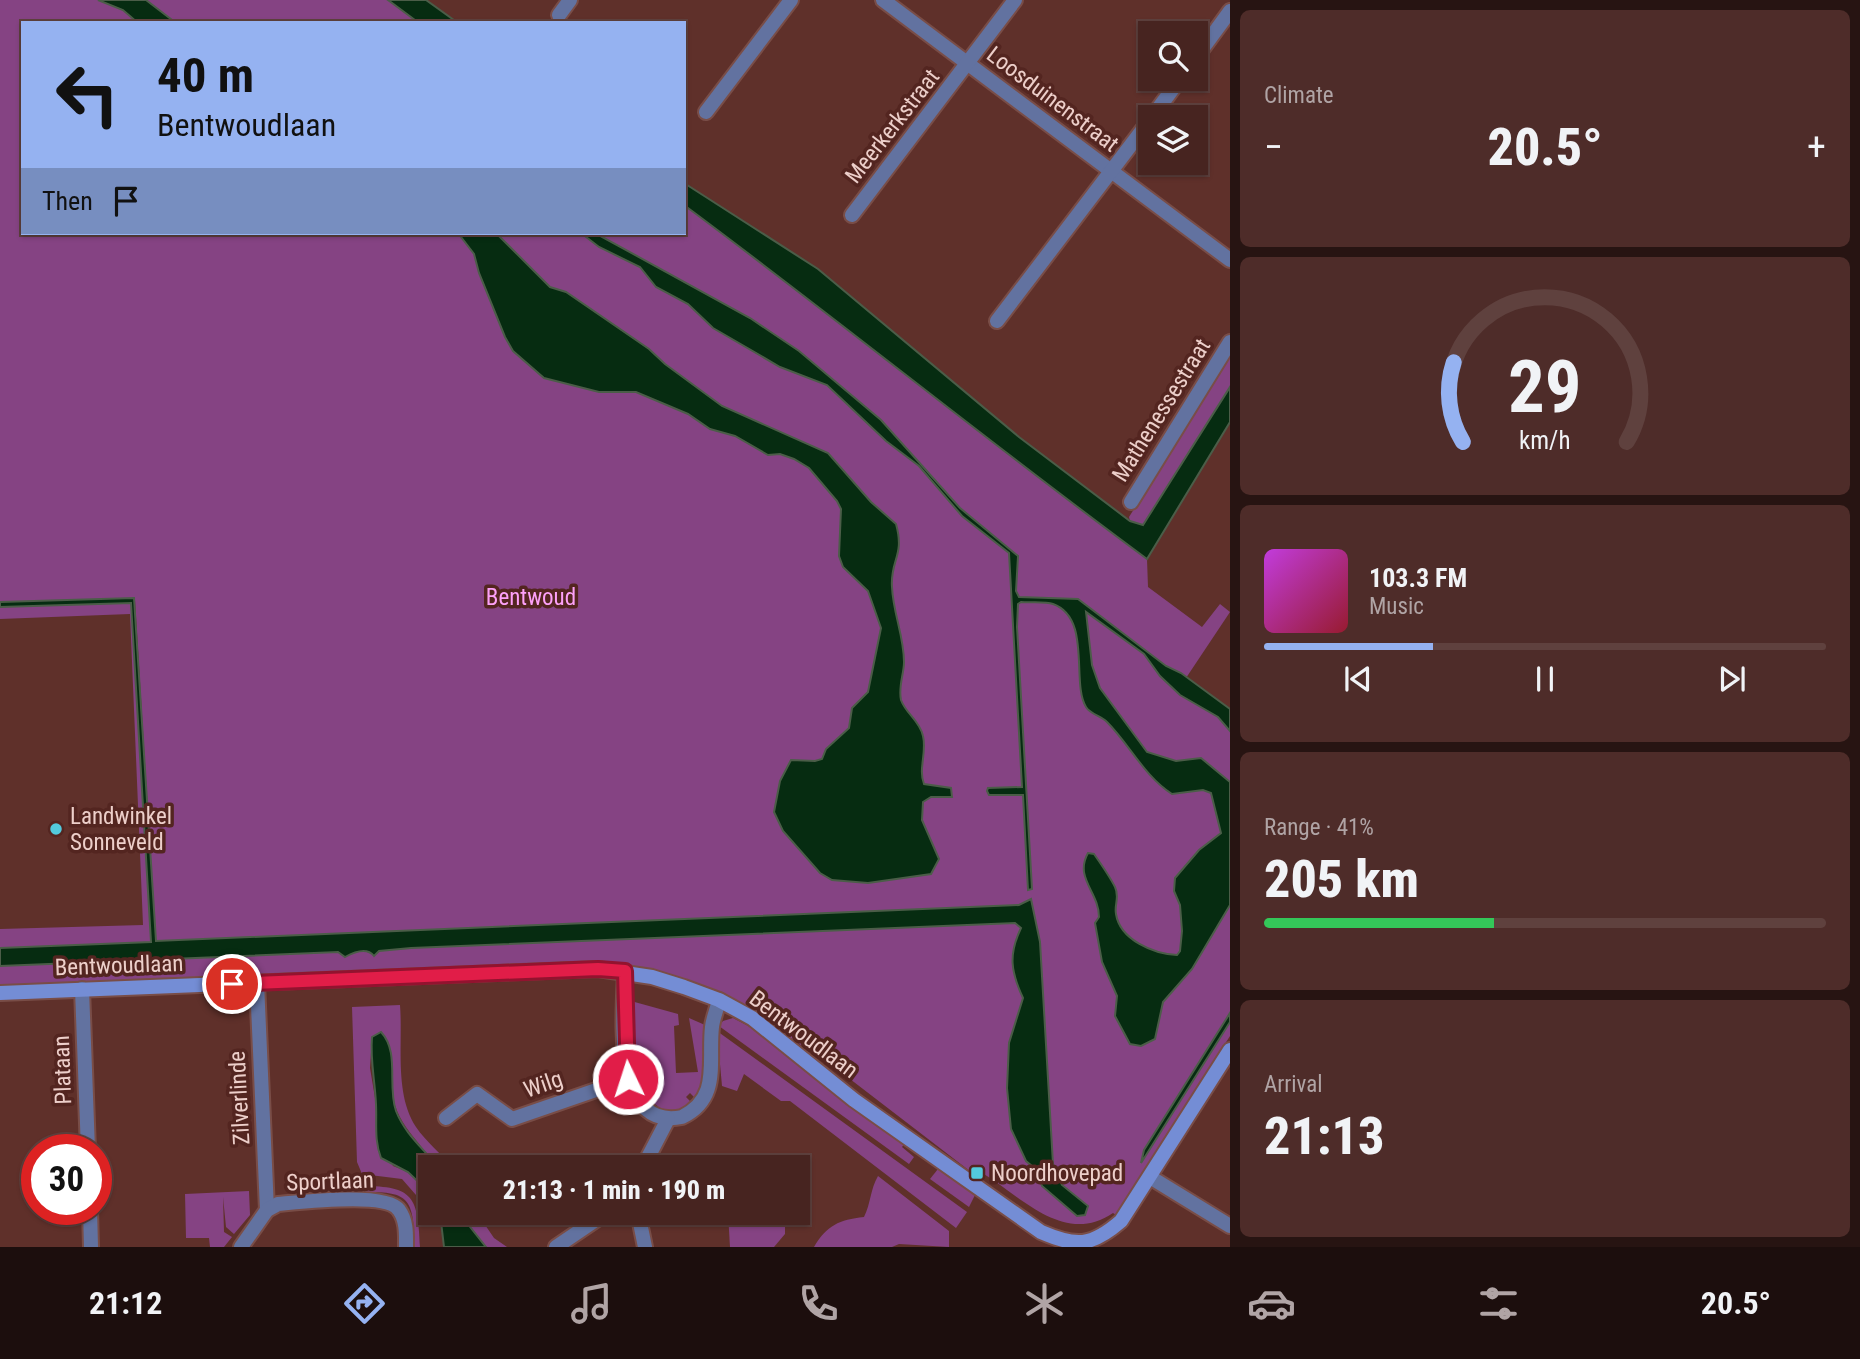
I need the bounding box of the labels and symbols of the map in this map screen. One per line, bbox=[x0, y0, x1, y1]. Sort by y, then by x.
street label: Loosduinenstraat bbox=[981, 41, 1124, 158]
street label: Meerkerkstraat bbox=[840, 64, 945, 189]
street label: Mathenessestraat bbox=[1107, 334, 1216, 487]
park label: Bentwoud bbox=[486, 584, 576, 611]
place label: Landwinkel Sonneveld bbox=[70, 803, 172, 856]
marker: Landwinkel Sonneveld bbox=[48, 821, 64, 837]
street label: Bentwoudlaan bbox=[54, 950, 184, 981]
pin bbox=[202, 954, 262, 1014]
street label: Bentwoudlaan bbox=[744, 985, 863, 1084]
street label: Plataan bbox=[48, 1035, 77, 1105]
position arrow bbox=[591, 1042, 665, 1116]
street label: Zilverlinde bbox=[224, 1050, 255, 1146]
street label: Wilg bbox=[520, 1065, 566, 1104]
speed limit sign: 30 bbox=[21, 1134, 112, 1225]
place label: Noordhovepad bbox=[991, 1160, 1123, 1187]
marker: Noordhovepad bbox=[969, 1165, 985, 1181]
street label: Sportlaan bbox=[286, 1166, 374, 1197]

